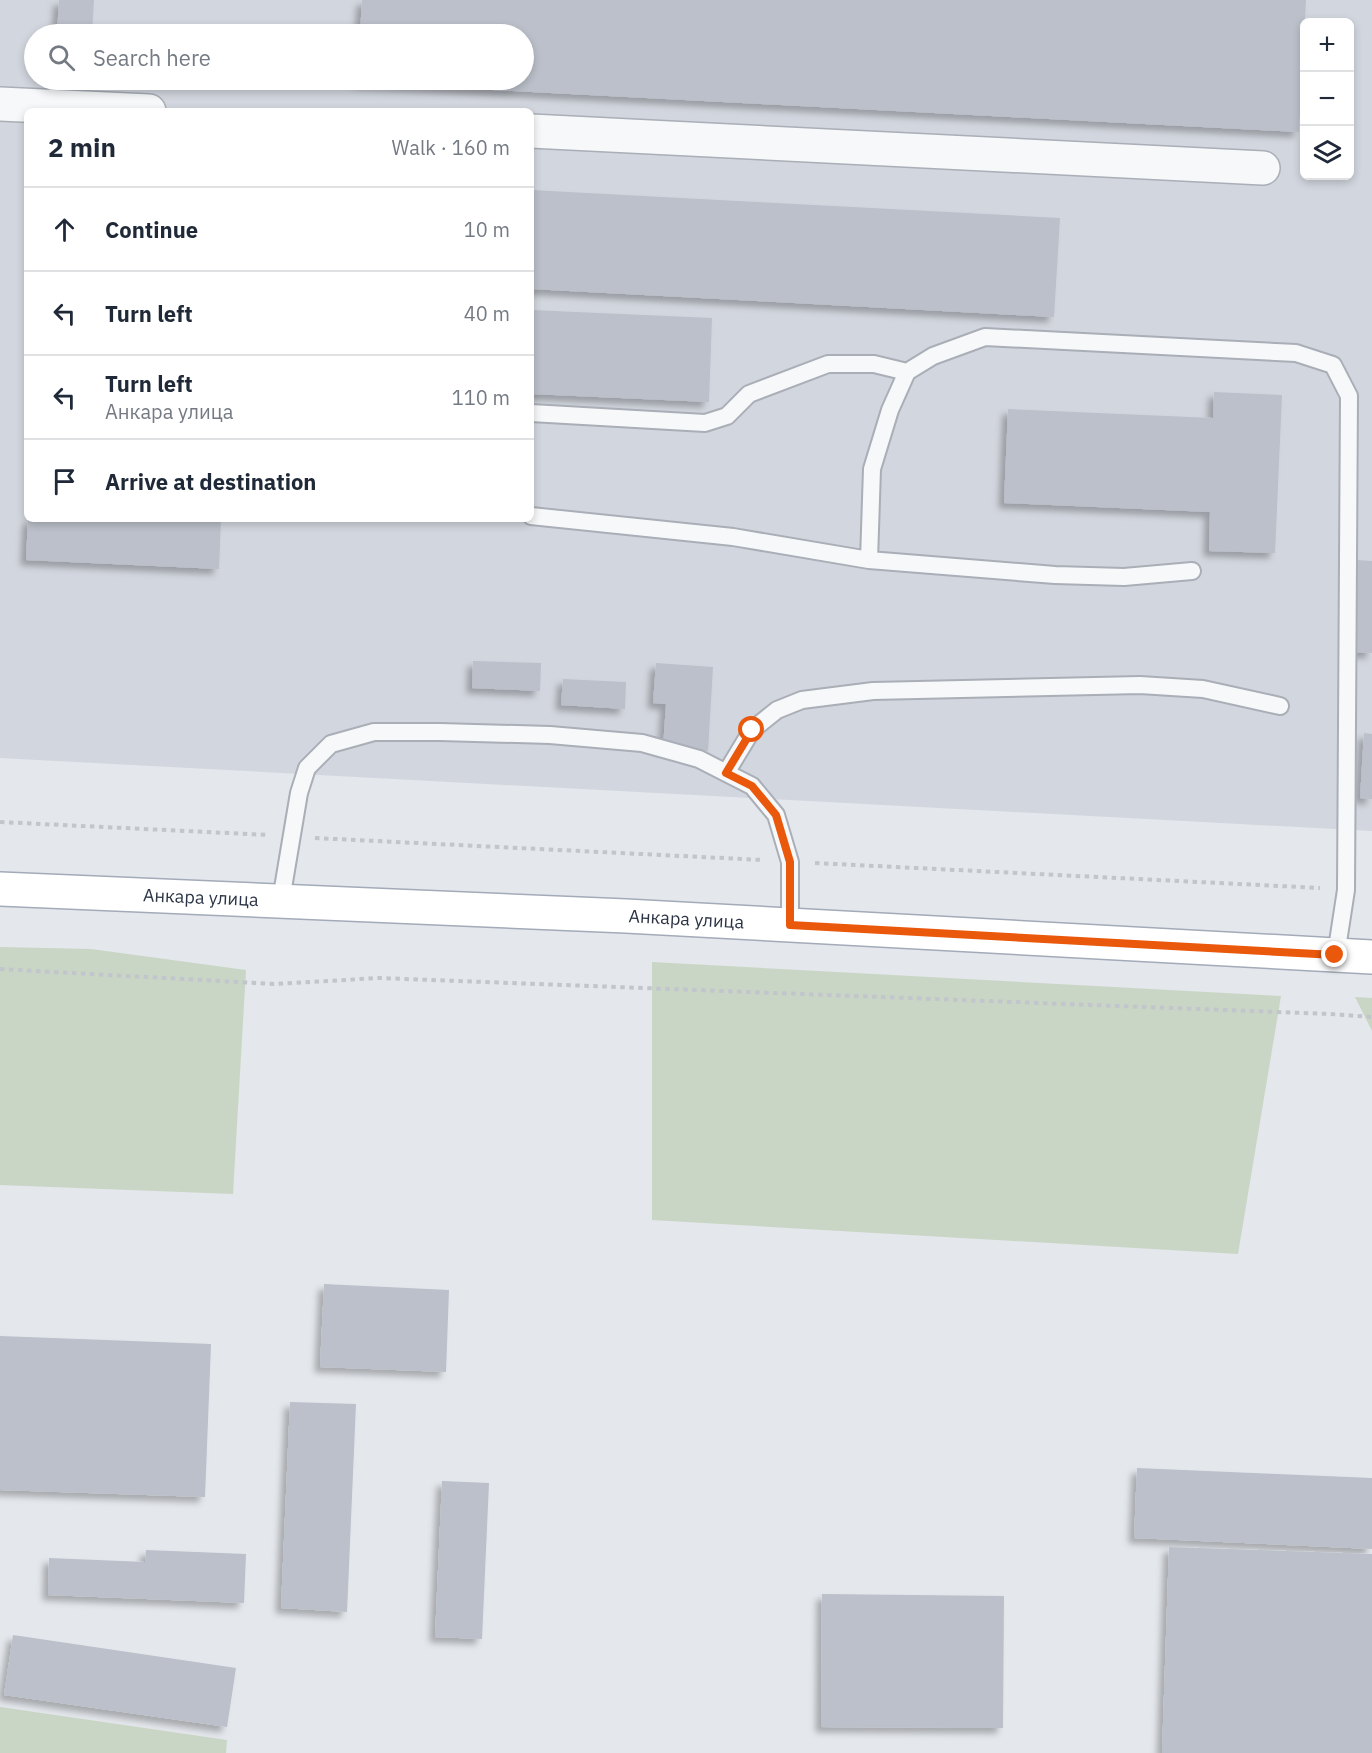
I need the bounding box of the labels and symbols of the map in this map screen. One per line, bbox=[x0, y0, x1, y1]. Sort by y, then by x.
route start bbox=[738, 716, 764, 742]
street label: Анкара улица bbox=[143, 883, 260, 911]
street label: Анкара улица bbox=[628, 904, 745, 933]
route end bbox=[1321, 941, 1347, 967]

